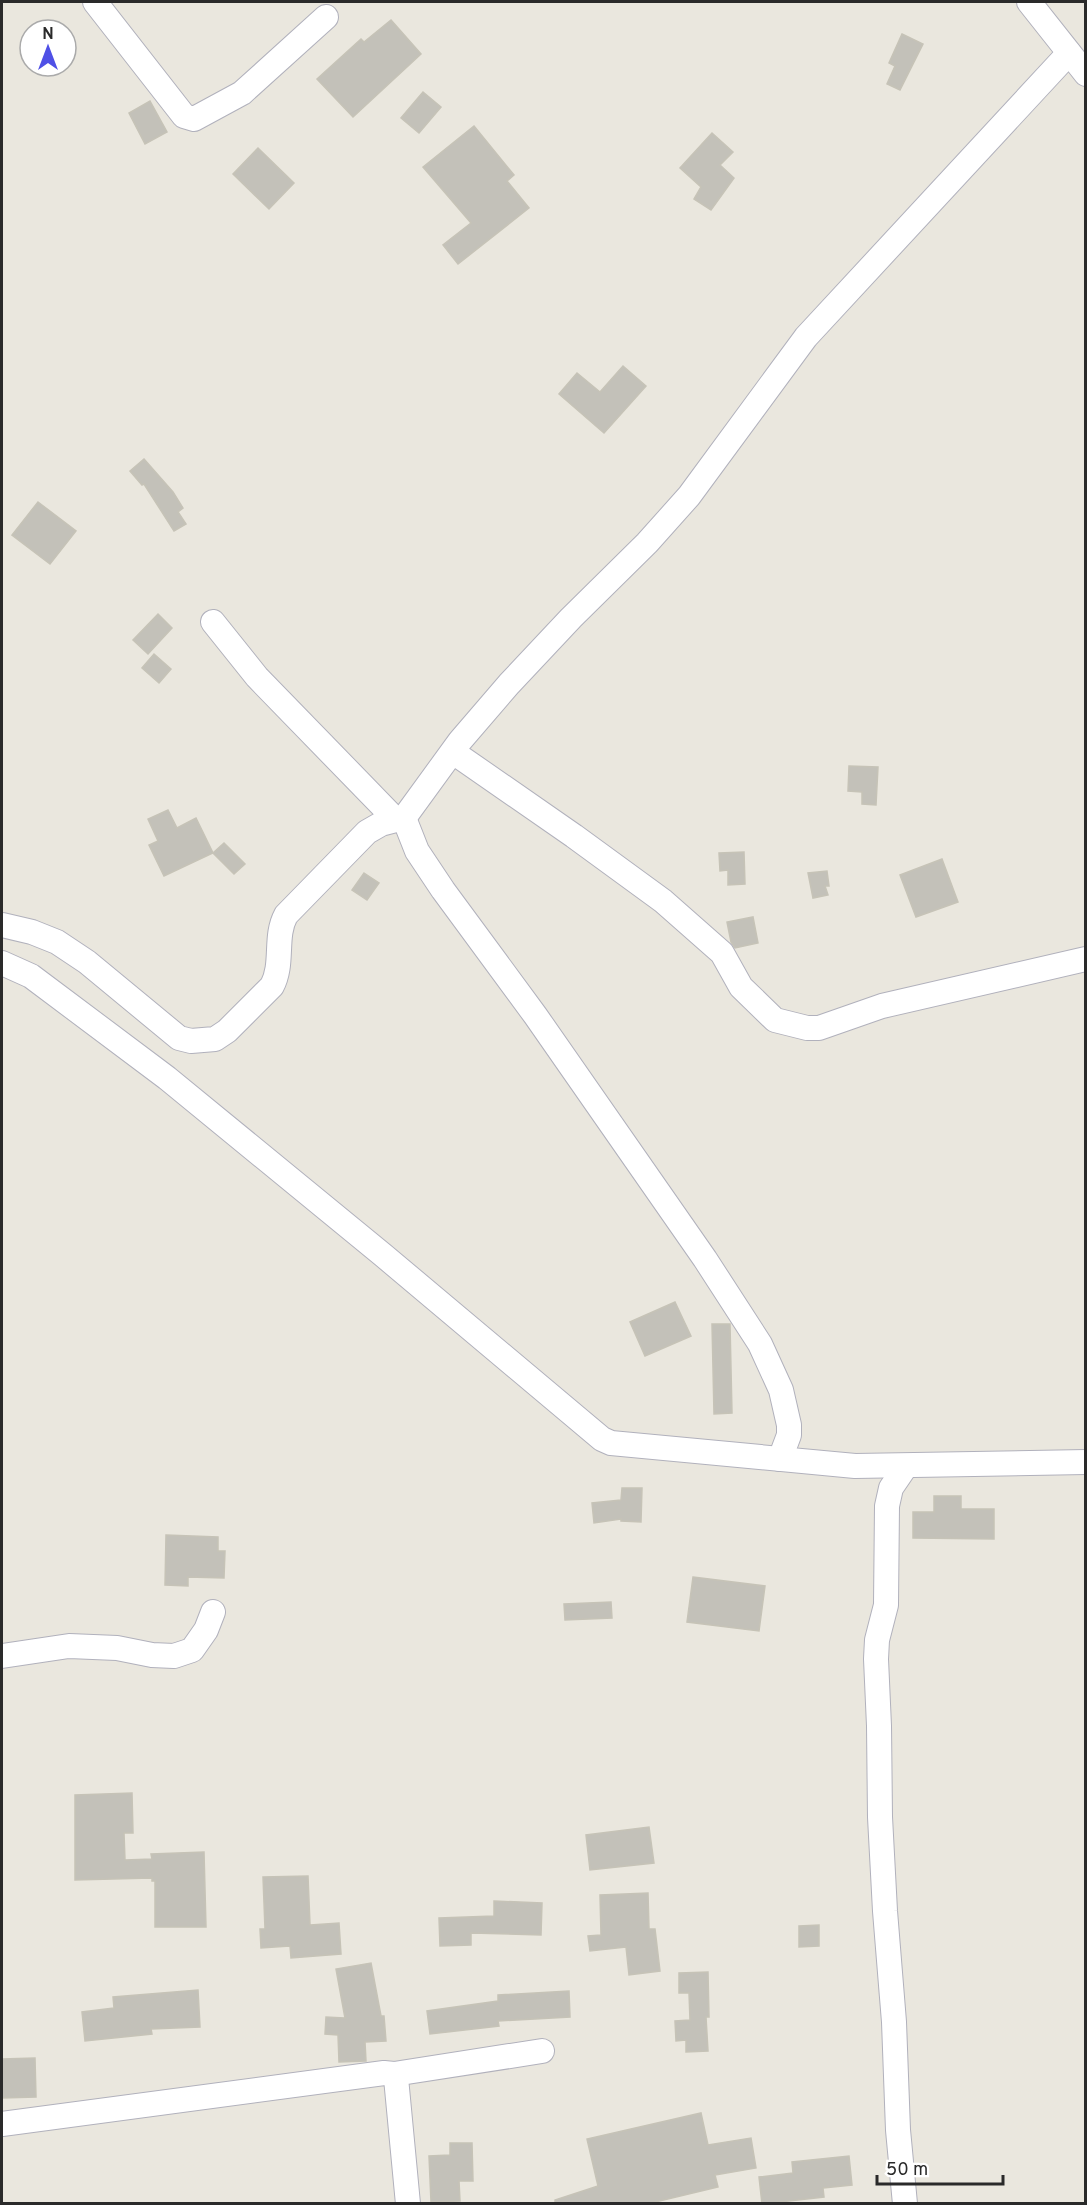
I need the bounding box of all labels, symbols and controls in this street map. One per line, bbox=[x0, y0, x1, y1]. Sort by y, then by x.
north arrow bbox=[18, 18, 78, 78]
text: N bbox=[42, 25, 54, 45]
scale bar bbox=[877, 2148, 1003, 2186]
text: 50 m bbox=[886, 2159, 928, 2182]

